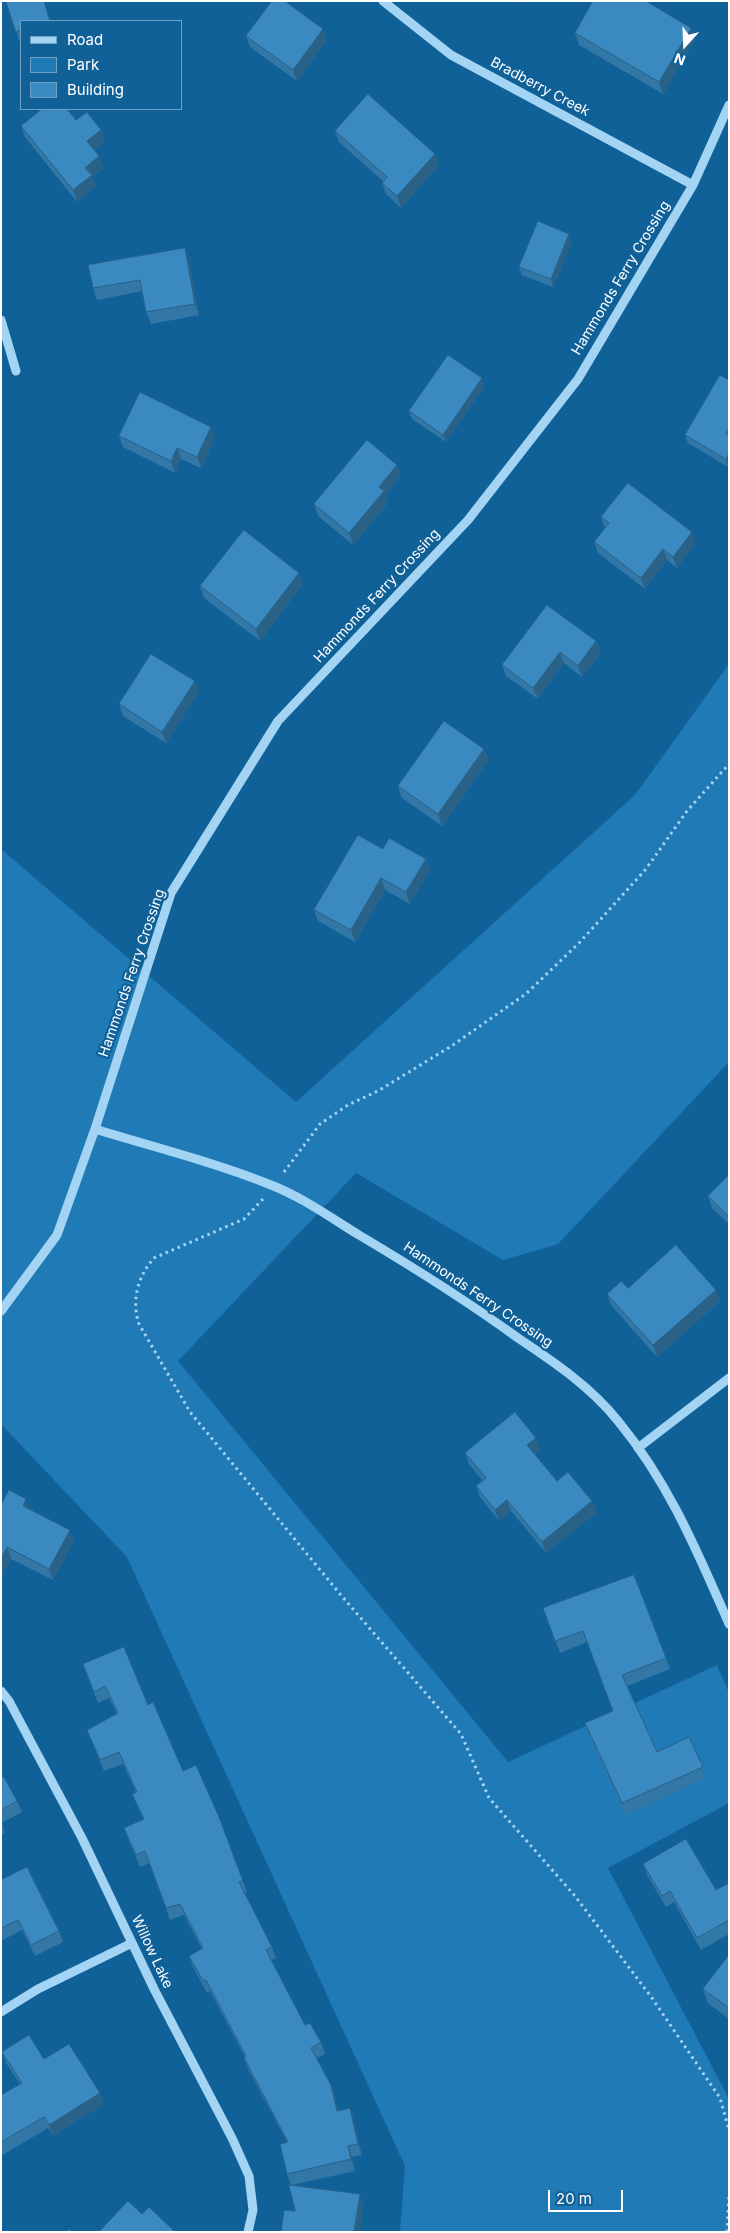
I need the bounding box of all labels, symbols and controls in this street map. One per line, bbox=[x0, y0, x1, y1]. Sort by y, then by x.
legend bbox=[20, 20, 182, 110]
north arrow bbox=[660, 20, 710, 70]
text: Road bbox=[67, 30, 103, 49]
text: N bbox=[672, 50, 688, 69]
street label: Bradberry Creek bbox=[488, 54, 592, 120]
text: Park bbox=[67, 55, 99, 74]
text: Building bbox=[67, 80, 124, 99]
street label: Hammonds Ferry Crossing bbox=[568, 198, 674, 358]
street label: Hammonds Ferry Crossing bbox=[311, 526, 443, 666]
street label: Hammonds Ferry Crossing bbox=[95, 887, 169, 1059]
street label: Hammonds Ferry Crossing bbox=[400, 1239, 556, 1351]
street label: Willow Lake bbox=[128, 1913, 176, 1991]
scale bar bbox=[550, 2180, 625, 2212]
text: 20 m bbox=[556, 2189, 592, 2208]

